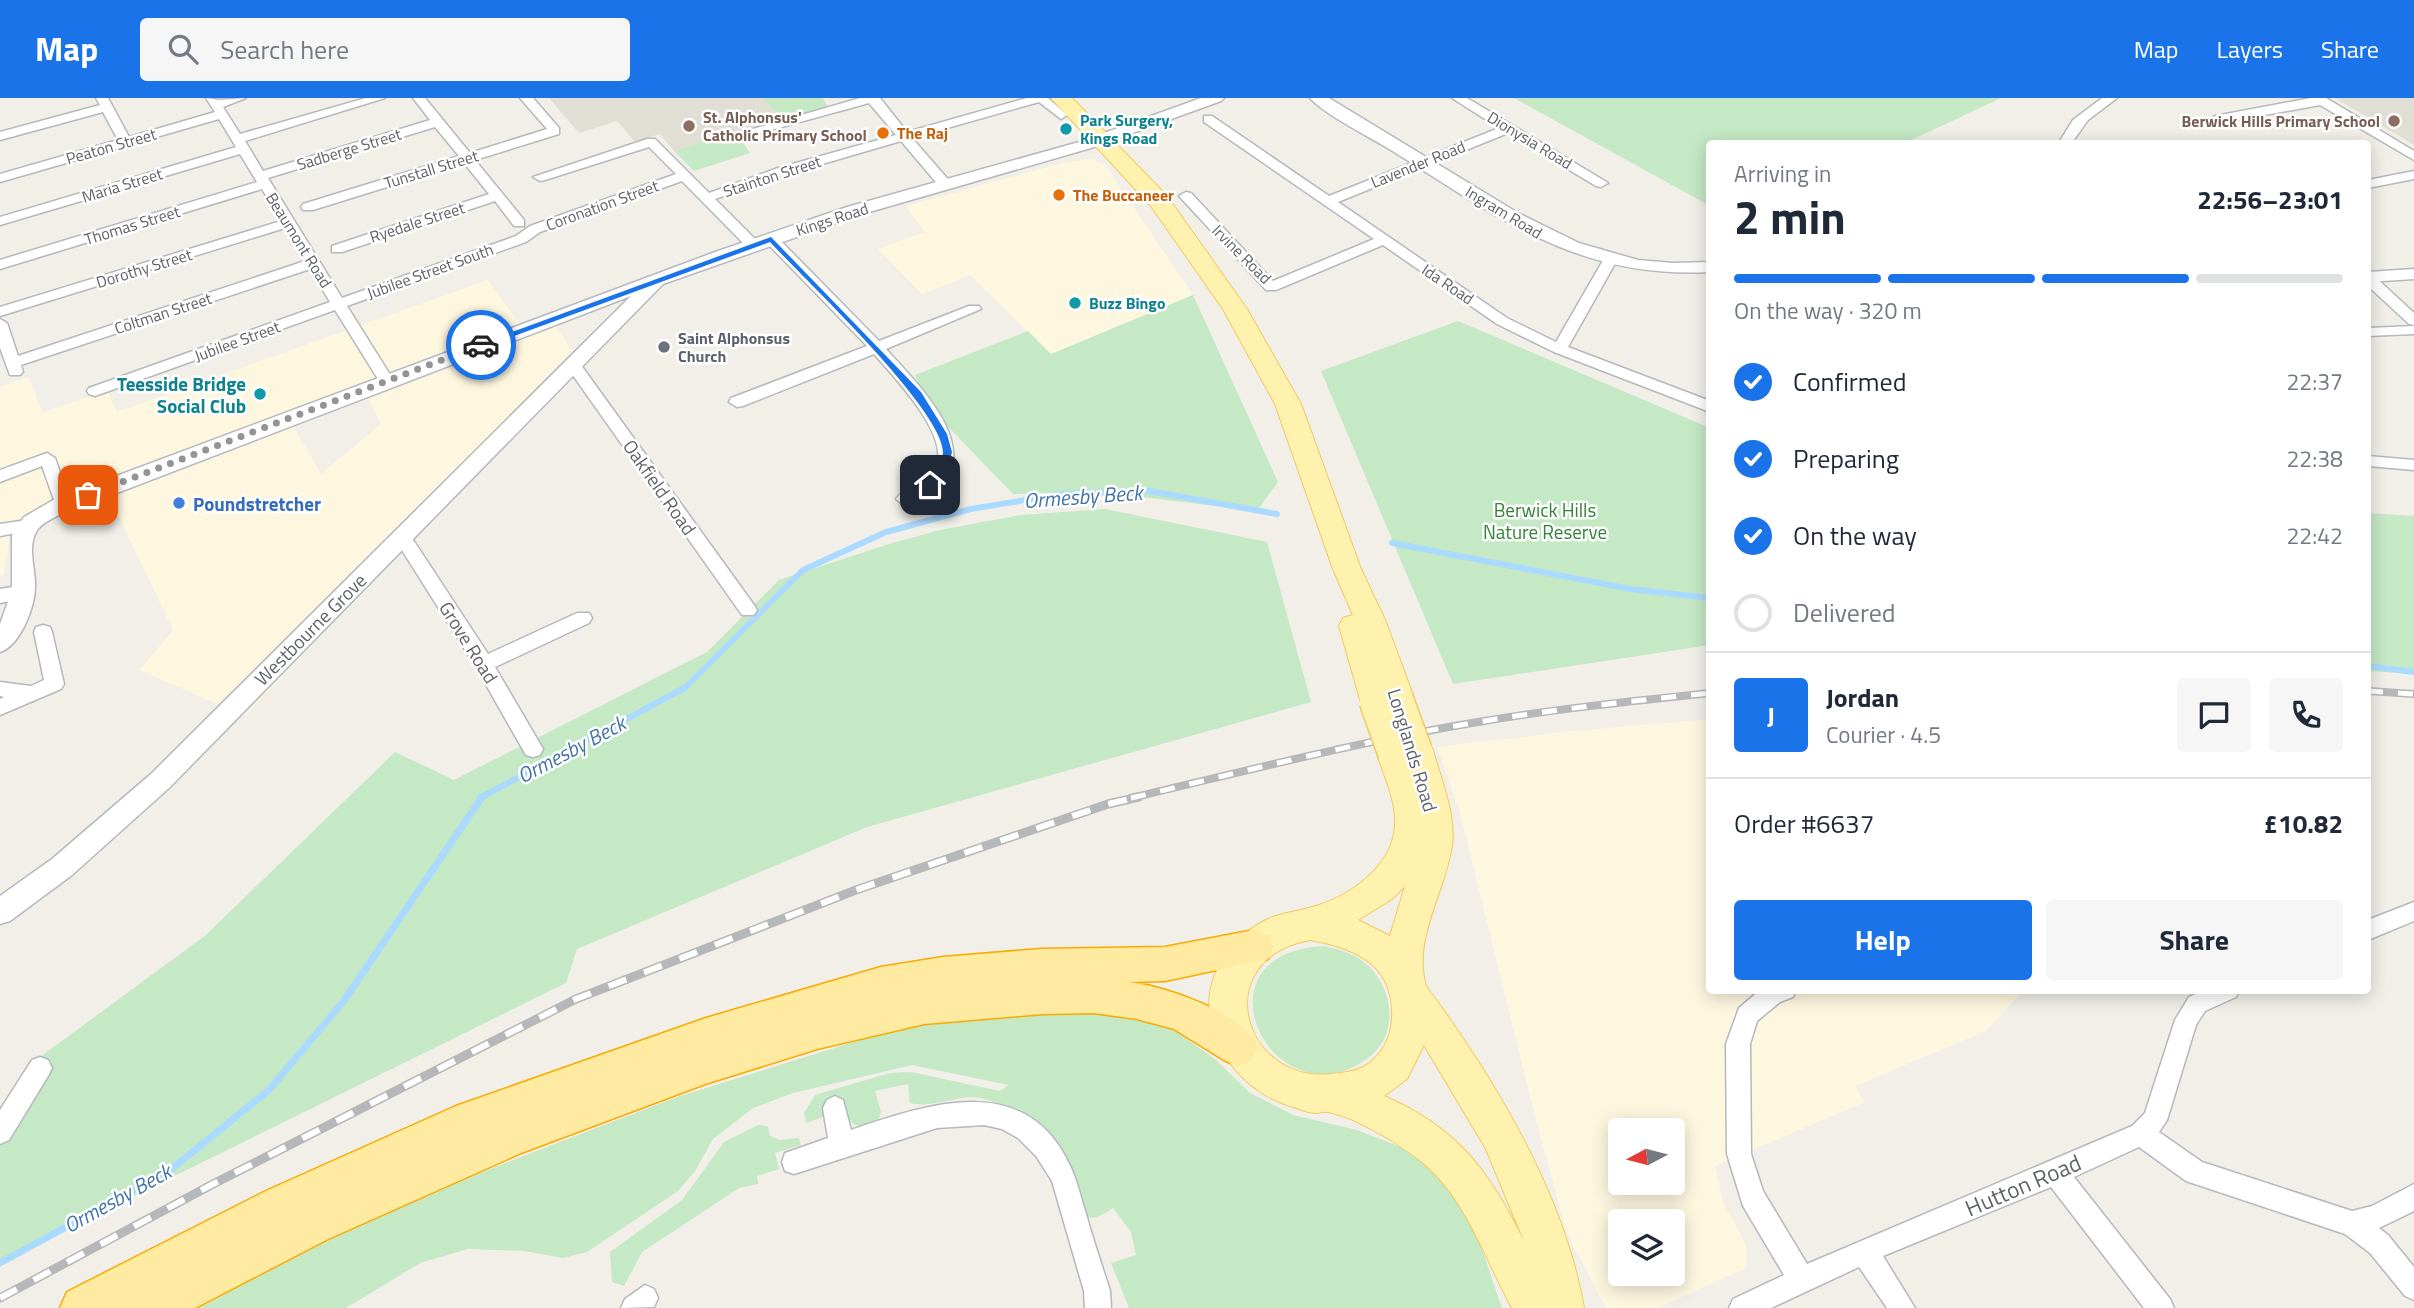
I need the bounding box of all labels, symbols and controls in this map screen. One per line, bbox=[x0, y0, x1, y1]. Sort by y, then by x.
search box bbox=[140, 18, 630, 81]
text: Map bbox=[35, 24, 98, 74]
icon: search bbox=[164, 30, 202, 68]
text: Search here bbox=[220, 30, 349, 69]
text: Map bbox=[2134, 31, 2179, 67]
text: Layers bbox=[2217, 31, 2283, 67]
text: Share bbox=[2321, 31, 2379, 67]
place label: St. Alphonsus' Catholic Primary School bbox=[703, 105, 867, 147]
street label: Dionysia Road bbox=[1483, 105, 1577, 175]
place label: Park Surgery, Kings Road bbox=[1080, 108, 1173, 150]
place label: Berwick Hills Primary School bbox=[2181, 109, 2380, 133]
marker: Berwick Hills Primary School bbox=[2386, 113, 2402, 129]
marker: St. Alphonsus' Catholic Primary School bbox=[681, 118, 697, 134]
place label: The Raj bbox=[897, 121, 948, 145]
marker: Park Surgery, Kings Road bbox=[1058, 121, 1074, 137]
street label: Peaton Street bbox=[63, 122, 159, 170]
street label: Sadberge Street bbox=[294, 122, 405, 176]
marker: The Raj bbox=[875, 125, 891, 141]
street label: Lavender Road bbox=[1367, 134, 1469, 194]
street label: Tunstall Street bbox=[381, 143, 481, 195]
street label: Stainton Street bbox=[720, 149, 824, 203]
text: Arriving in bbox=[1734, 156, 1831, 191]
street label: Maria Street bbox=[79, 161, 166, 209]
street label: Coronation Street bbox=[542, 173, 662, 237]
street label: Ingram Road bbox=[1461, 180, 1547, 244]
text: 22:56–23:01 bbox=[2197, 180, 2343, 219]
text: 2 min bbox=[1734, 182, 1846, 252]
place label: The Buccaneer bbox=[1073, 183, 1174, 207]
marker: The Buccaneer bbox=[1051, 187, 1067, 203]
street label: Beaumont Road bbox=[260, 188, 338, 292]
street label: Ryedale Street bbox=[366, 195, 468, 249]
street label: Kings Road bbox=[793, 196, 871, 242]
street label: Thomas Street bbox=[81, 199, 183, 251]
street label: Irvine Road bbox=[1207, 219, 1277, 289]
street label: Jubilee Street South bbox=[363, 237, 497, 305]
street label: Dorothy Street bbox=[93, 242, 195, 294]
street label: Ida Road bbox=[1417, 258, 1479, 310]
street label: Coltman Street bbox=[111, 286, 215, 340]
place label: Buzz Bingo bbox=[1089, 291, 1165, 315]
text: On the way · 320 m bbox=[1734, 293, 1922, 328]
marker: Buzz Bingo bbox=[1067, 295, 1083, 311]
courier bbox=[446, 310, 516, 380]
street label: Jubilee Street bbox=[191, 314, 284, 368]
icon: car bbox=[462, 326, 500, 364]
place label: Saint Alphonsus Church bbox=[678, 326, 790, 368]
marker: Saint Alphonsus Church bbox=[656, 339, 672, 355]
text: Confirmed bbox=[1793, 362, 1907, 401]
icon: check bbox=[1734, 363, 1772, 401]
text: 22:37 bbox=[2286, 364, 2343, 399]
place label: Teesside Bridge Social Club bbox=[117, 369, 246, 420]
marker: Teesside Bridge Social Club bbox=[252, 386, 268, 402]
street label: Oakfield Road bbox=[616, 433, 704, 541]
text: Preparing bbox=[1793, 439, 1899, 478]
icon: check bbox=[1734, 440, 1772, 478]
text: 22:38 bbox=[2286, 441, 2343, 476]
pin bbox=[900, 455, 960, 515]
pin bbox=[58, 465, 118, 525]
icon: home bbox=[911, 466, 949, 504]
icon: bag bbox=[69, 476, 107, 514]
water label: Ormesby Beck bbox=[1023, 476, 1146, 516]
place label: Poundstretcher bbox=[193, 489, 321, 518]
marker: Poundstretcher bbox=[171, 495, 187, 511]
park label: Berwick Hills Nature Reserve bbox=[1483, 495, 1607, 546]
text: On the way bbox=[1793, 516, 1917, 555]
icon: check bbox=[1734, 517, 1772, 555]
text: 22:42 bbox=[2286, 518, 2343, 553]
street label: Westbourne Grove bbox=[247, 566, 373, 692]
text: Delivered bbox=[1793, 593, 1896, 632]
street label: Grove Road bbox=[432, 595, 506, 689]
text: Jordan bbox=[1826, 678, 1899, 717]
button: chat bbox=[2177, 678, 2251, 752]
button: phone bbox=[2269, 678, 2343, 752]
street label: Longlands Road bbox=[1381, 685, 1445, 815]
text: J bbox=[1767, 696, 1775, 735]
water label: Ormesby Beck bbox=[511, 706, 633, 791]
text: Courier · 4.5 bbox=[1826, 717, 1941, 752]
text: Order #6637 bbox=[1734, 804, 1874, 843]
text: £10.82 bbox=[2264, 804, 2343, 843]
button: Help bbox=[1734, 900, 2032, 980]
button: Share bbox=[2046, 900, 2343, 980]
north arrow bbox=[1608, 1118, 1685, 1195]
map controls bbox=[1608, 1118, 1685, 1286]
street label: Hutton Road bbox=[1959, 1145, 2087, 1225]
water label: Ormesby Beck bbox=[57, 1154, 179, 1241]
button: layers bbox=[1608, 1209, 1685, 1286]

